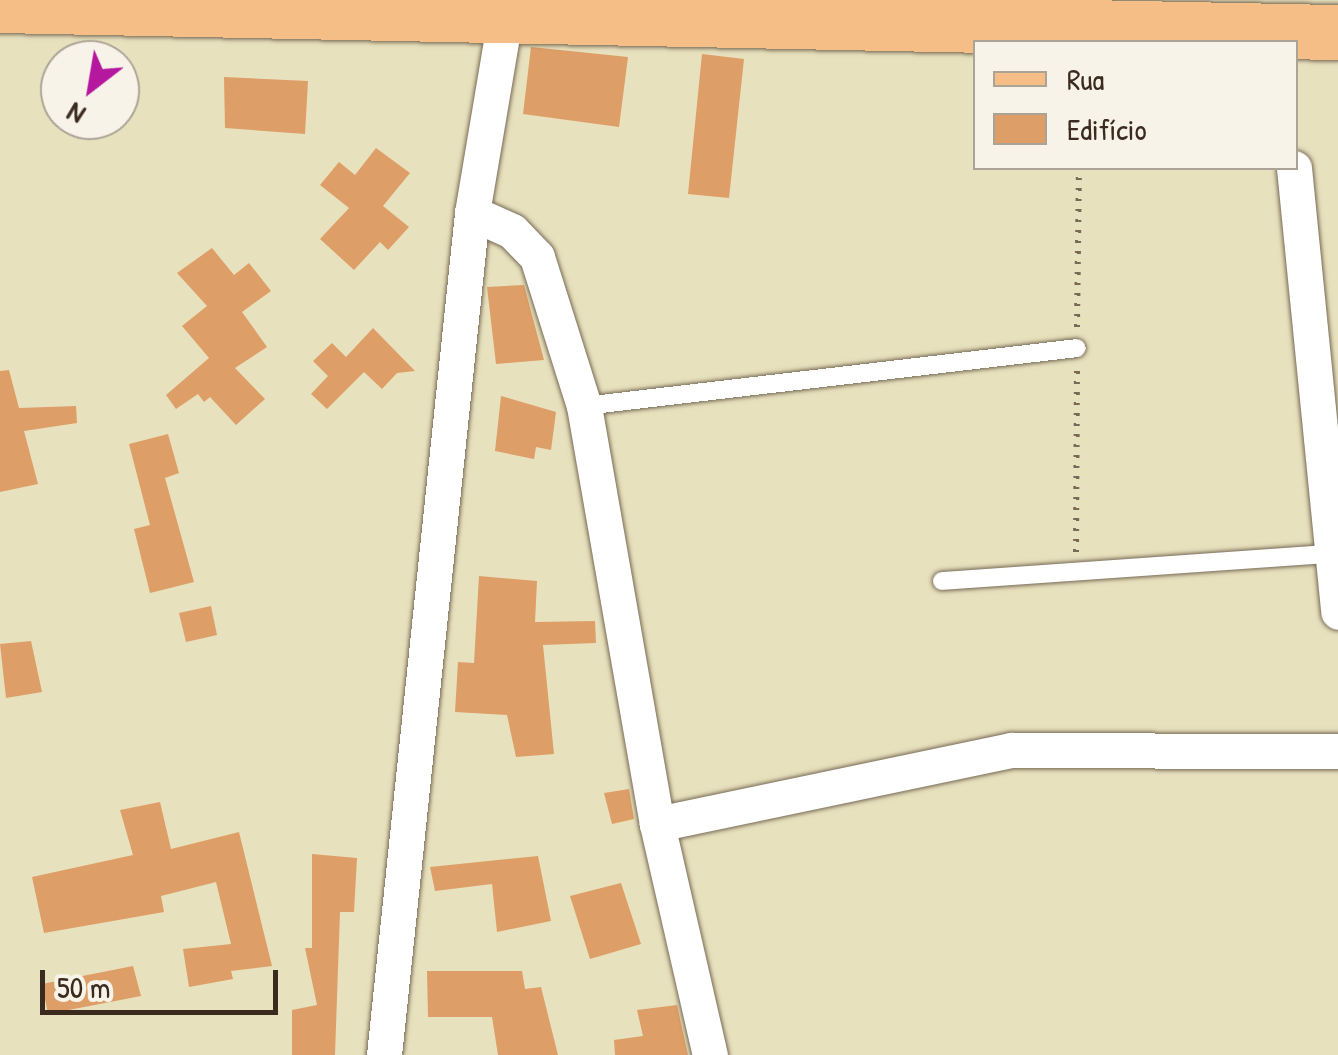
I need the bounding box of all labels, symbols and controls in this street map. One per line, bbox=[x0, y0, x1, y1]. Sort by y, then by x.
north arrow bbox=[40, 40, 140, 140]
legend bbox=[973, 40, 1298, 170]
text: Rua bbox=[1067, 59, 1104, 99]
text: N bbox=[59, 94, 92, 134]
text: Edifício bbox=[1067, 109, 1147, 149]
scale bar bbox=[45, 950, 282, 1012]
text: 50 m bbox=[57, 967, 110, 1007]

